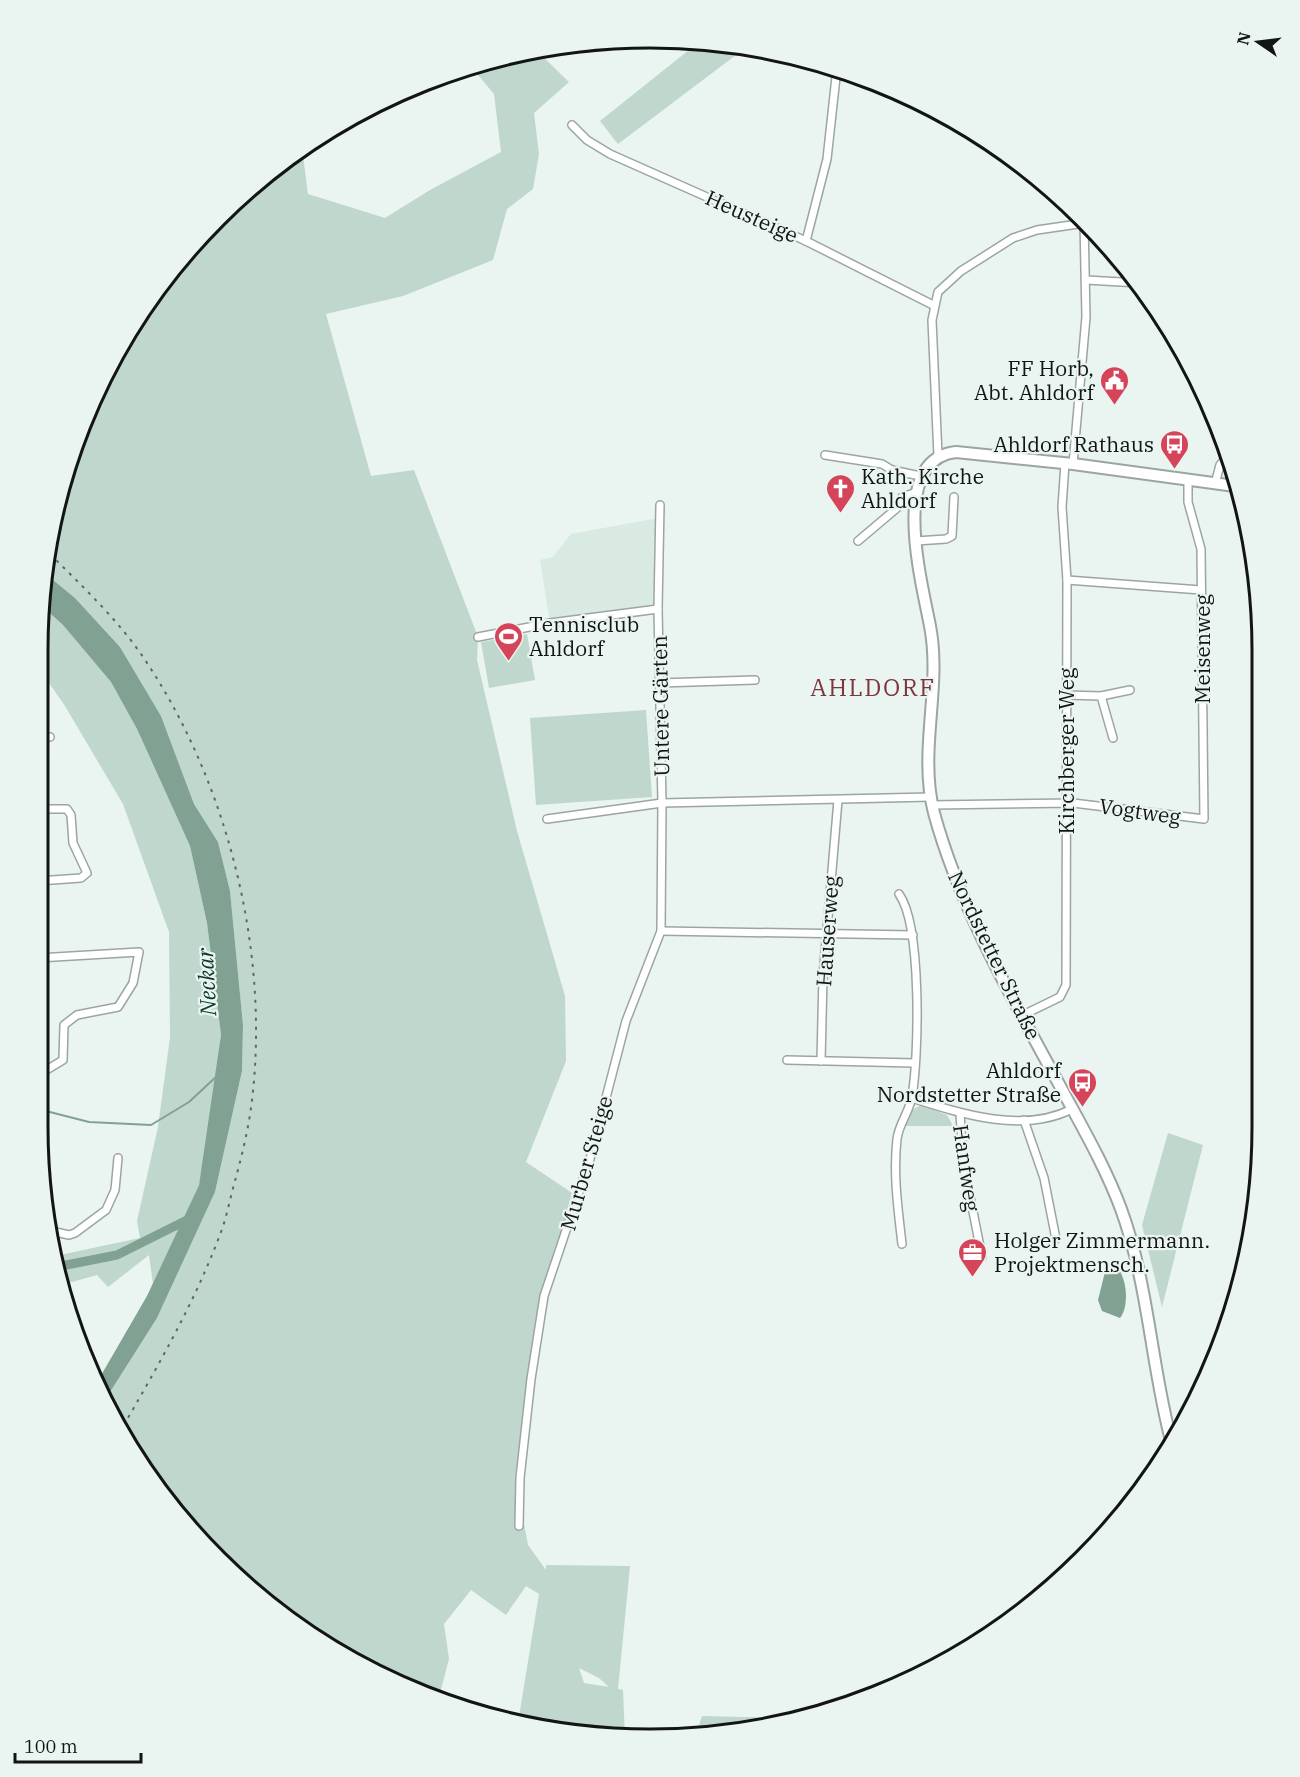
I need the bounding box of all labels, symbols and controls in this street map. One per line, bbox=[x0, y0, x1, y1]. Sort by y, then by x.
north arrow bbox=[1228, 12, 1288, 72]
text: N bbox=[1232, 30, 1255, 47]
street label: Heusteige bbox=[701, 183, 803, 249]
place label: FF Horb, Abt. Ahldorf bbox=[974, 354, 1096, 406]
public building icon: FF Horb, Abt. Ahldorf bbox=[1099, 364, 1131, 406]
bus stop icon: Ahldorf Rathaus bbox=[1159, 428, 1191, 470]
place label: Ahldorf Rathaus bbox=[994, 430, 1154, 458]
place label: Kath. Kirche Ahldorf bbox=[861, 462, 984, 514]
church icon: Kath. Kirche Ahldorf bbox=[824, 472, 856, 514]
street label: Meisenweg bbox=[1188, 594, 1216, 704]
place label: Tennisclub Ahldorf bbox=[529, 610, 639, 662]
sports icon: Tennisclub Ahldorf bbox=[492, 620, 524, 662]
street label: Untere Gärten bbox=[645, 635, 675, 777]
street label: Kirchberger Weg bbox=[1052, 667, 1080, 834]
district label: AHLDORF bbox=[810, 671, 936, 703]
street label: Vogtweg bbox=[1097, 791, 1183, 831]
street label: Nordstetter Straße bbox=[942, 866, 1048, 1044]
street label: Hauserweg bbox=[809, 874, 845, 987]
water label: Neckar bbox=[190, 946, 222, 1018]
place label: Ahldorf Nordstetter Straße bbox=[877, 1056, 1063, 1108]
bus stop icon: Ahldorf Nordstetter Straße bbox=[1066, 1066, 1098, 1108]
street label: Murber Steige bbox=[553, 1092, 619, 1234]
street label: Hanfweg bbox=[947, 1123, 987, 1214]
place label: Holger Zimmermann. Projektmensch. bbox=[994, 1226, 1210, 1278]
office icon: Holger Zimmermann. Projektmensch. bbox=[957, 1236, 989, 1278]
scale bar bbox=[15, 1726, 141, 1764]
text: 100 m bbox=[24, 1735, 78, 1758]

